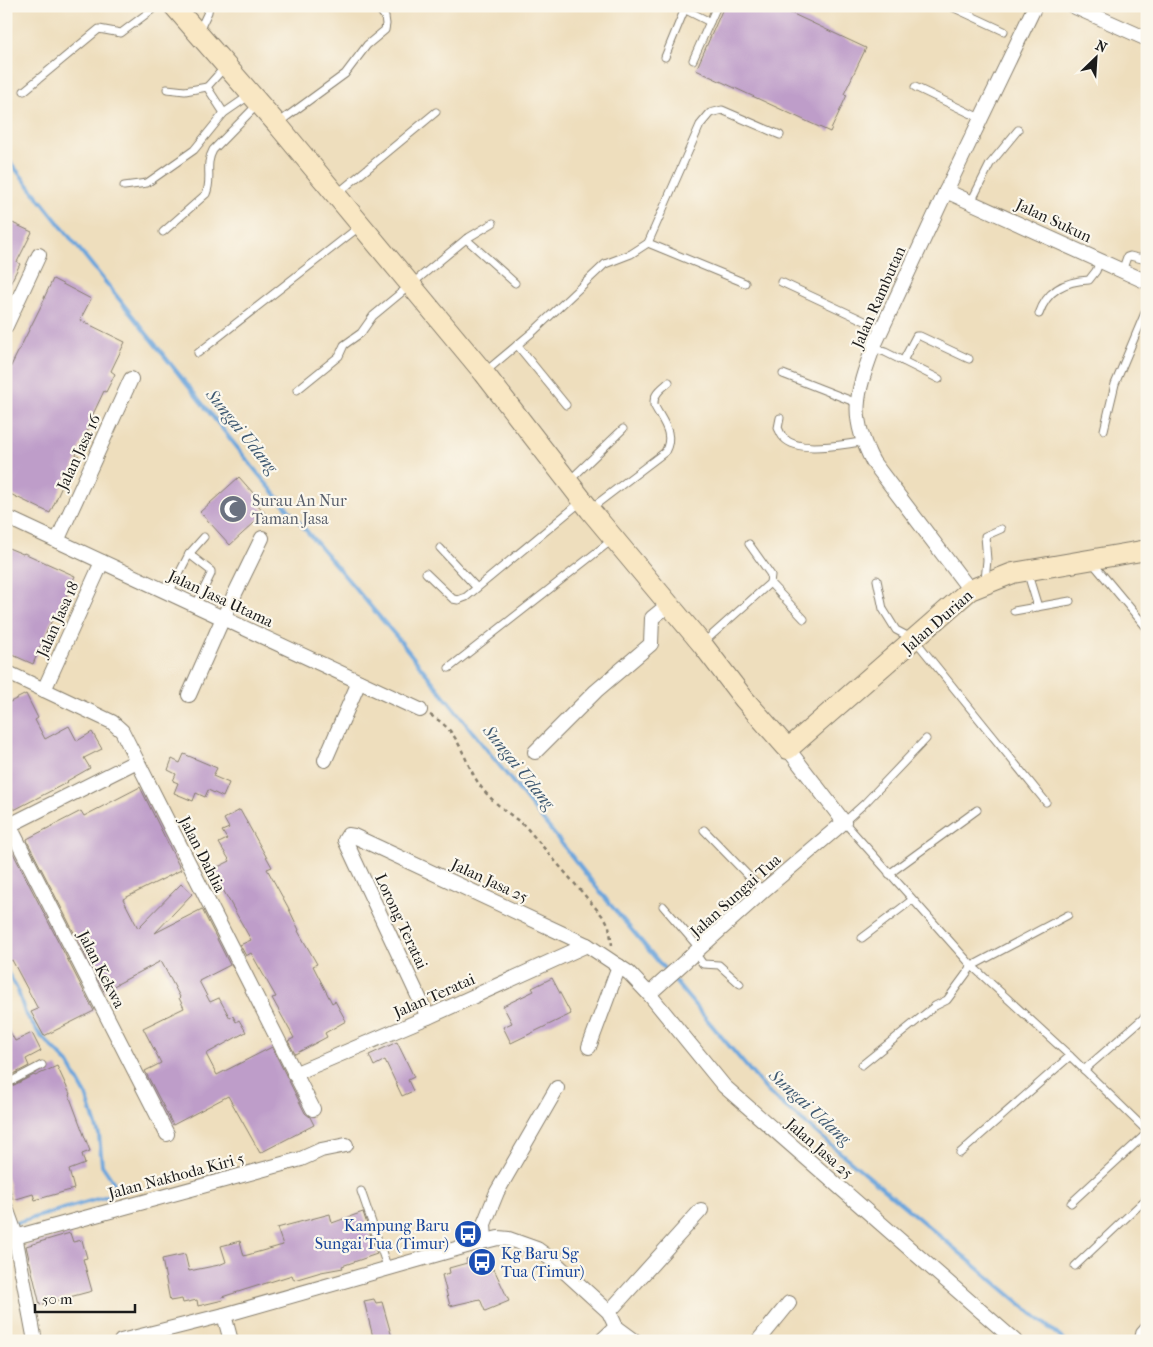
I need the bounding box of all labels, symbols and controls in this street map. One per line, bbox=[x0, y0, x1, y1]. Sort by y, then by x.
north arrow bbox=[1070, 32, 1120, 82]
text: N bbox=[1093, 37, 1110, 57]
street label: Jalan Sukun bbox=[1011, 194, 1095, 247]
street label: Jalan Rambutan bbox=[847, 243, 910, 353]
water label: Sungai Udang bbox=[201, 384, 283, 479]
street label: Jalan Jasa 16 bbox=[52, 411, 104, 495]
place label: Surau An Nur Taman Jasa bbox=[252, 491, 347, 528]
mosque icon: Surau An Nur Taman Jasa bbox=[218, 494, 248, 524]
street label: Jalan Jasa Utama bbox=[163, 565, 277, 631]
street label: Jalan Jasa 18 bbox=[31, 578, 83, 662]
street label: Jalan Durian bbox=[897, 585, 977, 658]
water label: Sungai Udang bbox=[478, 720, 560, 815]
street label: Jalan Dahlia bbox=[174, 811, 230, 896]
street label: Jalan Sungai Tua bbox=[685, 849, 785, 942]
street label: Jalan Jasa 25 bbox=[447, 854, 531, 907]
street label: Lorong Teratai bbox=[371, 870, 432, 972]
street label: Jalan Kekwa bbox=[73, 926, 129, 1012]
street label: Jalan Teratai bbox=[389, 969, 478, 1023]
water label: Sungai Udang bbox=[764, 1065, 856, 1150]
street label: Jalan Jasa 25 bbox=[781, 1113, 857, 1183]
street label: Jalan Nakhoda Kiri 5 bbox=[104, 1148, 246, 1203]
place label: Kampung Baru Sungai Tua (Timur) bbox=[315, 1216, 449, 1253]
bus stop icon: Kampung Baru Sungai Tua (Timur) bbox=[453, 1219, 483, 1249]
place label: Kg Baru Sg Tua (Timur) bbox=[501, 1244, 585, 1281]
bus stop icon: Kg Baru Sg Tua (Timur) bbox=[467, 1247, 497, 1277]
scale bar bbox=[35, 1282, 135, 1314]
text: 50 m bbox=[42, 1290, 73, 1308]

